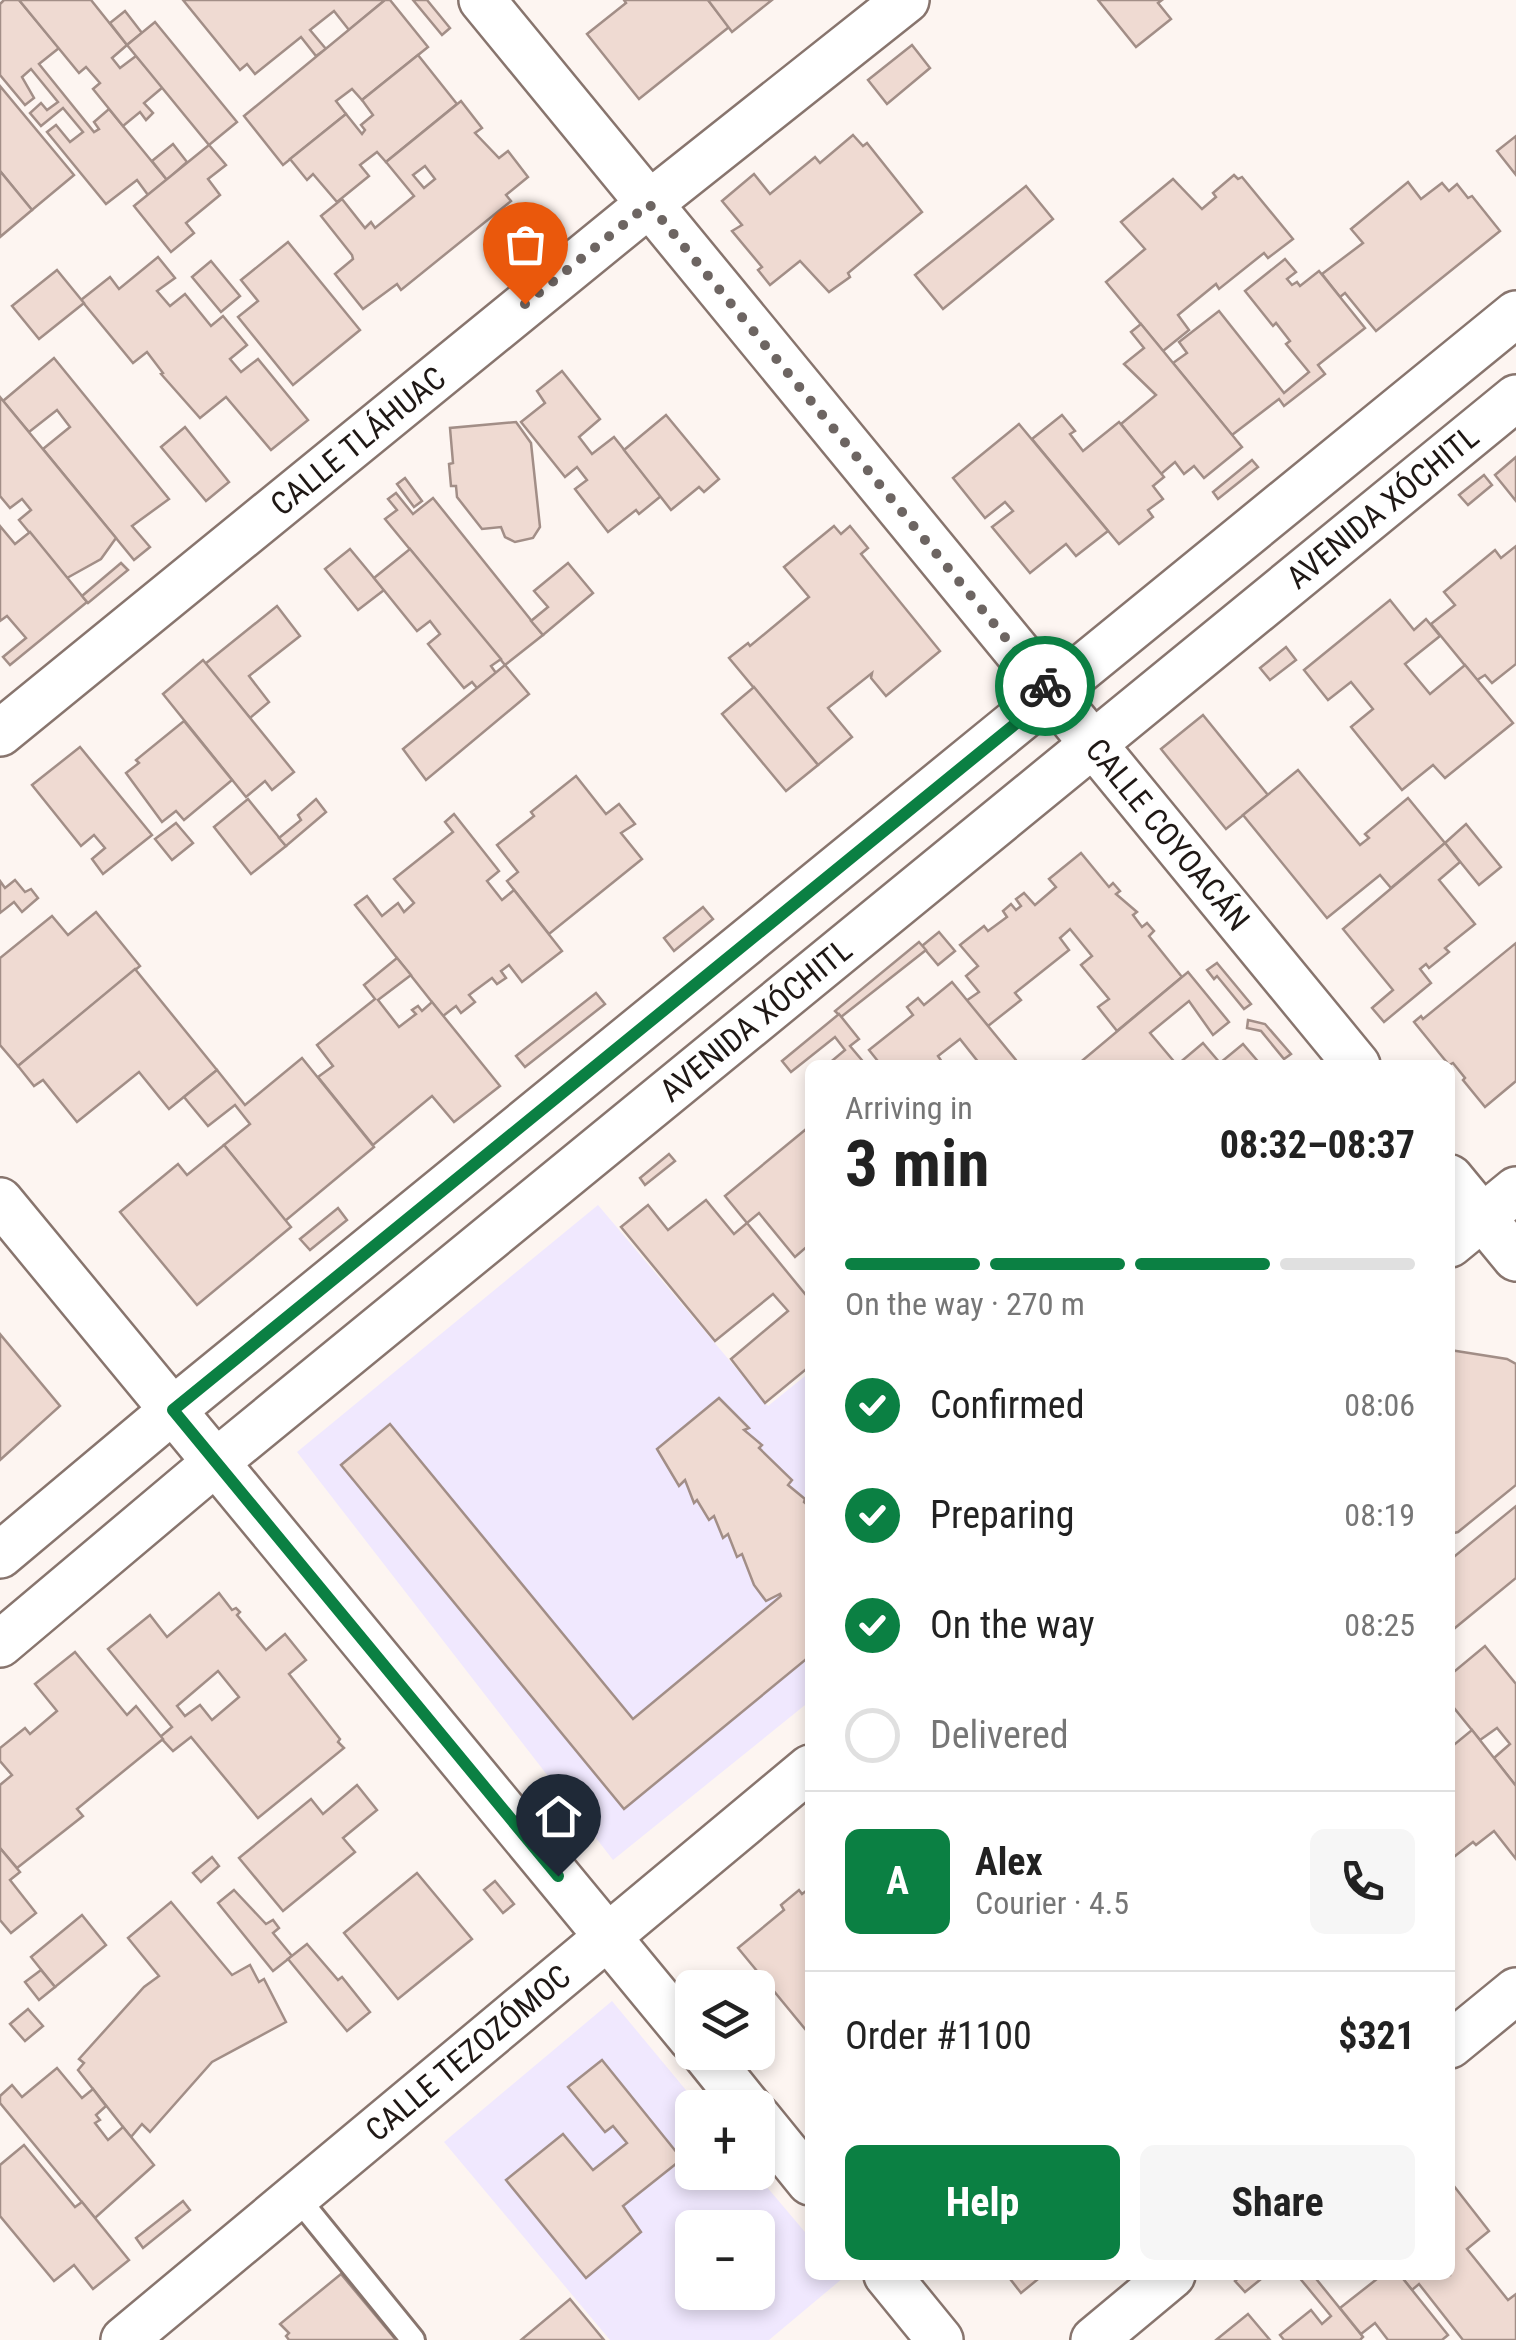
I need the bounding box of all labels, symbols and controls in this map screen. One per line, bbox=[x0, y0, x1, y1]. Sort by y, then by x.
pin bbox=[483, 202, 568, 305]
icon: bag bbox=[498, 217, 553, 272]
street label: CALLE TLÁHUAC bbox=[263, 359, 453, 523]
street label: AVENIDA XÓCHITL bbox=[1279, 418, 1486, 597]
courier bbox=[995, 636, 1095, 736]
icon: bike bbox=[1018, 659, 1073, 714]
street label: CALLE COYOACÁN bbox=[1078, 731, 1257, 938]
street label: AVENIDA XÓCHITL bbox=[652, 931, 859, 1110]
text: Arriving in bbox=[845, 1089, 973, 1127]
text: 08:32–08:37 bbox=[1220, 1123, 1415, 1167]
text: 3 min bbox=[845, 1126, 989, 1202]
text: On the way · 270 m bbox=[845, 1285, 1085, 1323]
icon: check bbox=[845, 1378, 900, 1433]
text: Confirmed bbox=[930, 1383, 1085, 1427]
text: 08:06 bbox=[1344, 1386, 1415, 1424]
icon: check bbox=[845, 1488, 900, 1543]
text: Preparing bbox=[930, 1493, 1075, 1537]
text: 08:19 bbox=[1344, 1496, 1415, 1534]
icon: check bbox=[845, 1598, 900, 1653]
text: On the way bbox=[930, 1603, 1095, 1647]
text: 08:25 bbox=[1344, 1606, 1415, 1644]
text: Delivered bbox=[930, 1713, 1069, 1757]
pin bbox=[516, 1774, 601, 1877]
icon: home bbox=[531, 1789, 586, 1844]
button: phone bbox=[1310, 1829, 1415, 1934]
text: Alex bbox=[975, 1840, 1043, 1884]
text: A bbox=[886, 1859, 909, 1903]
text: Courier · 4.5 bbox=[975, 1884, 1129, 1922]
street label: CALLE TEZOZÓMOC bbox=[358, 1957, 578, 2149]
map controls bbox=[675, 1970, 775, 2310]
button: layers bbox=[675, 1970, 775, 2070]
text: Order #1100 bbox=[845, 2014, 1032, 2058]
text: $321 bbox=[1338, 2014, 1415, 2058]
button: + bbox=[675, 2090, 775, 2190]
button: Help bbox=[845, 2145, 1120, 2260]
button: Share bbox=[1140, 2145, 1415, 2260]
button: − bbox=[675, 2210, 775, 2310]

